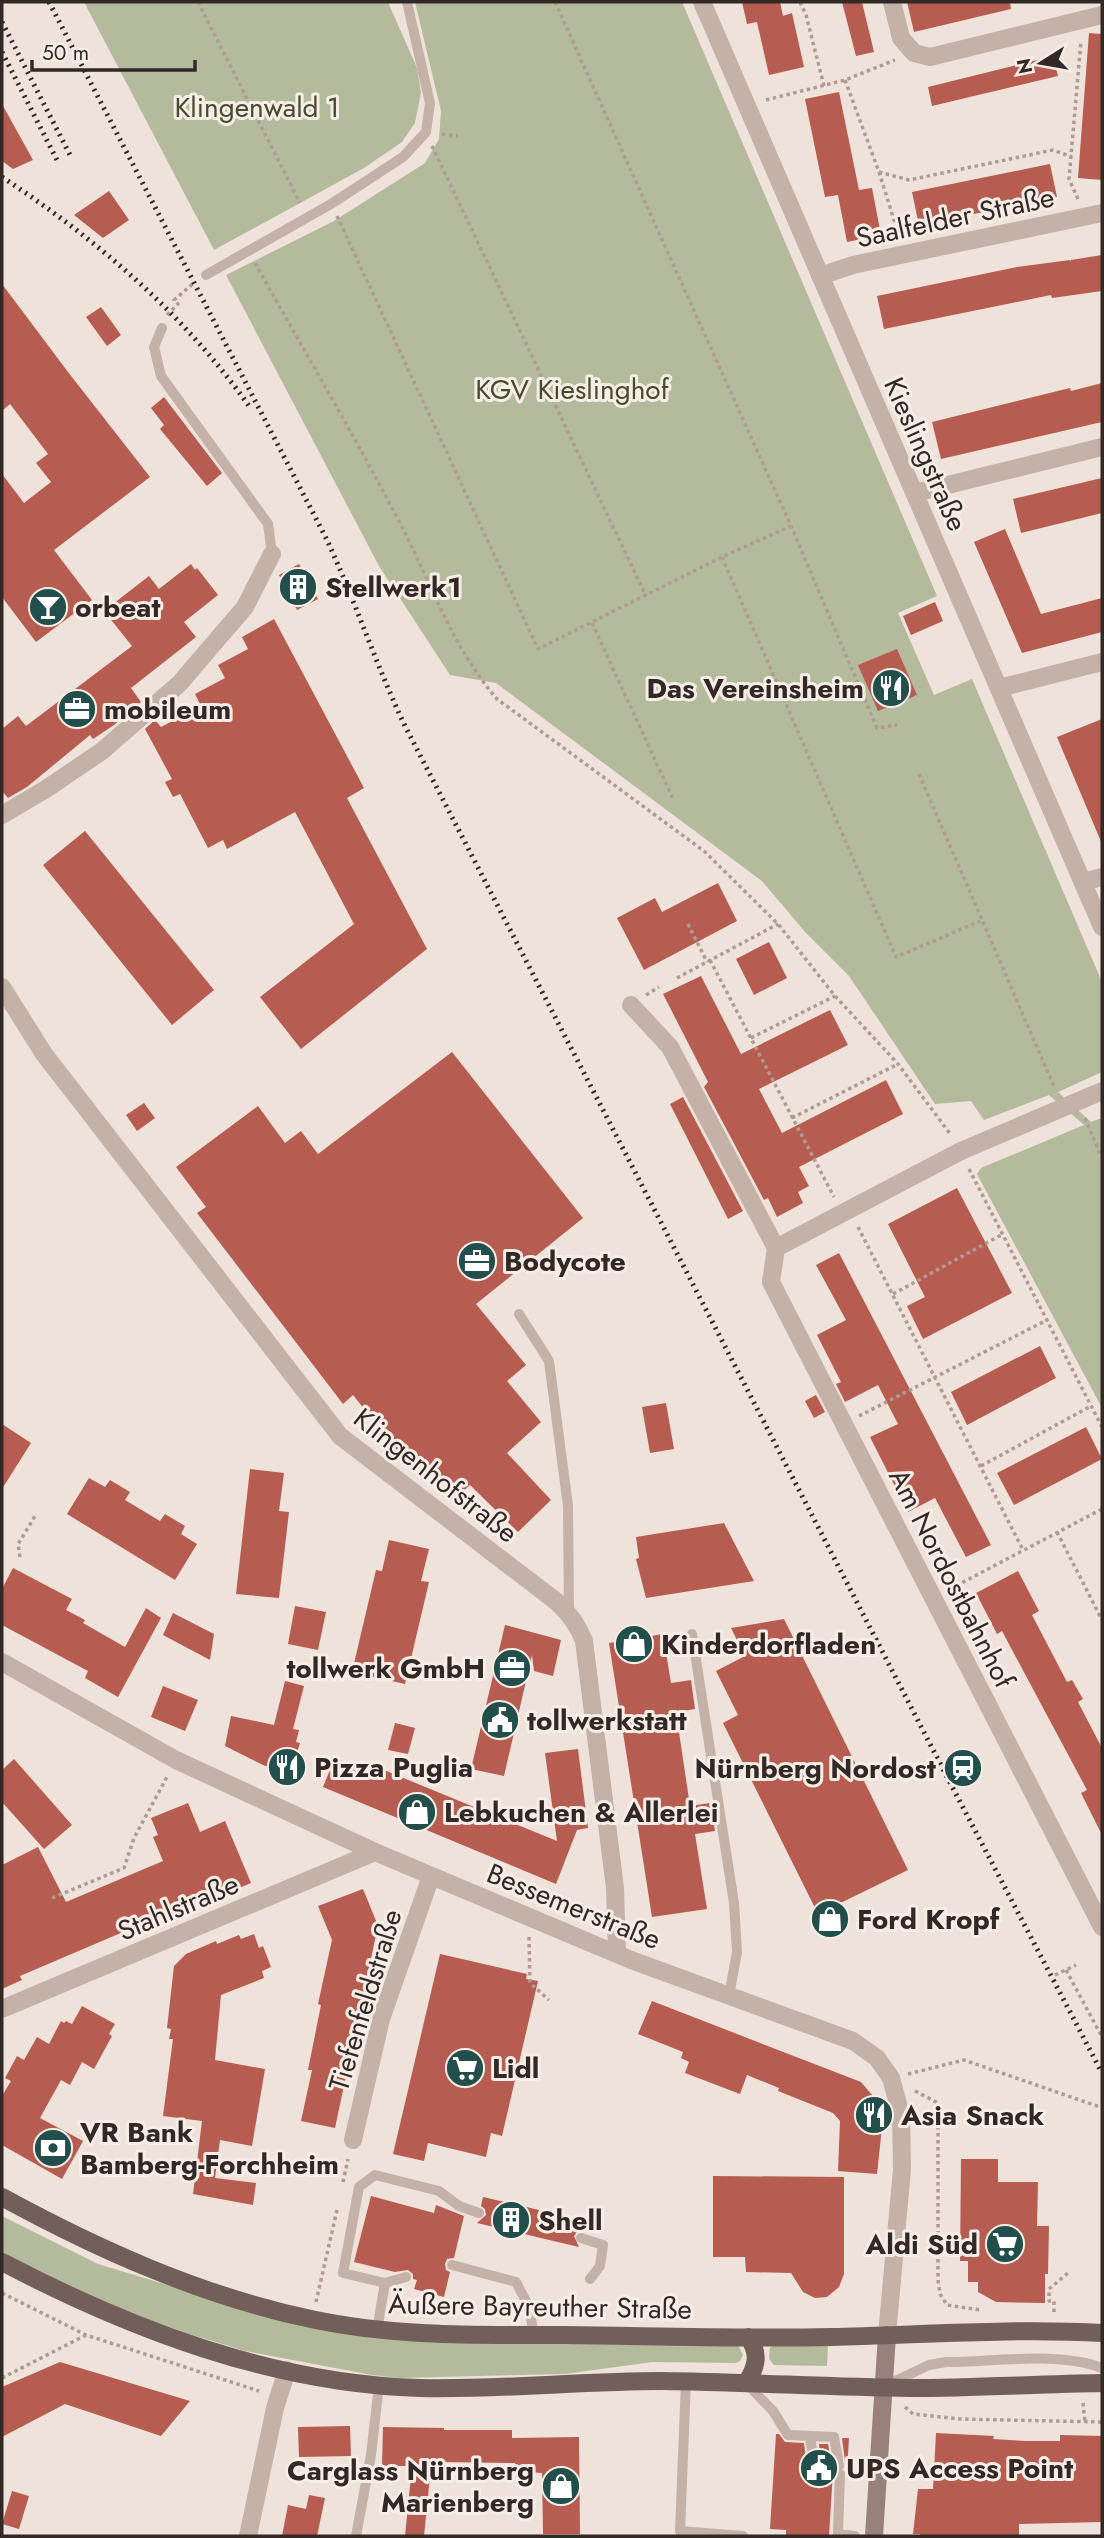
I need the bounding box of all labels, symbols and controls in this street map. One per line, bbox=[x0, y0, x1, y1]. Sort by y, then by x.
scale bar bbox=[32, 28, 194, 72]
north arrow bbox=[1006, 28, 1076, 98]
text: 50 m bbox=[42, 38, 89, 68]
text: N bbox=[1010, 56, 1039, 76]
park label: Klingenwald 1 bbox=[174, 87, 340, 128]
street label: Saalfelder Straße bbox=[852, 177, 1058, 258]
park label: KGV Kieslinghof bbox=[475, 369, 670, 410]
street label: Kieslingstraße bbox=[873, 371, 978, 538]
building icon: Stellwerk1 bbox=[277, 566, 319, 608]
place label: Stellwerk1 bbox=[325, 567, 461, 608]
bar icon: orbeat bbox=[27, 586, 69, 628]
place label: orbeat bbox=[75, 587, 160, 628]
restaurant icon: Das Vereinsheim bbox=[870, 667, 912, 709]
place label: Das Vereinsheim bbox=[646, 668, 864, 709]
office icon: mobileum bbox=[56, 688, 98, 730]
place label: mobileum bbox=[104, 689, 231, 730]
office icon: Bodycote bbox=[456, 1240, 498, 1282]
place label: Bodycote bbox=[504, 1241, 626, 1282]
street label: Klingenhofstraße bbox=[345, 1398, 527, 1553]
street label: Am Nordostbahnhof bbox=[878, 1461, 1025, 1696]
shop icon: Kinderdorfladen bbox=[613, 1623, 655, 1665]
place label: Kinderdorfladen bbox=[661, 1624, 876, 1665]
office icon: tollwerk GmbH bbox=[491, 1647, 533, 1689]
place label: tollwerk GmbH bbox=[286, 1648, 485, 1689]
public building icon: tollwerkstatt bbox=[479, 1699, 521, 1741]
place label: tollwerkstatt bbox=[527, 1700, 687, 1741]
restaurant icon: Pizza Puglia bbox=[266, 1746, 308, 1788]
place label: Pizza Puglia bbox=[314, 1747, 473, 1788]
station icon: Nürnberg Nordost bbox=[942, 1747, 984, 1789]
place label: Nürnberg Nordost bbox=[694, 1748, 936, 1789]
shop icon: Lebkuchen & Allerlei bbox=[396, 1791, 438, 1833]
place label: Lebkuchen & Allerlei bbox=[444, 1792, 718, 1833]
street label: Bessemerstraße bbox=[481, 1853, 667, 1960]
street label: Stahlstraße bbox=[111, 1864, 245, 1951]
shop icon: Ford Kropf bbox=[809, 1898, 851, 1940]
place label: Ford Kropf bbox=[857, 1899, 1001, 1940]
street label: Tiefenfeldstraße bbox=[318, 1904, 413, 2096]
supermarket icon: Lidl bbox=[444, 2047, 486, 2089]
place label: Lidl bbox=[492, 2048, 539, 2089]
restaurant icon: Asia Snack bbox=[853, 2094, 895, 2136]
place label: Asia Snack bbox=[900, 2095, 1044, 2136]
place label: VR Bank Bamberg-Forchheim bbox=[79, 2112, 339, 2185]
bank icon: VR Bank Bamberg-Forchheim bbox=[32, 2127, 74, 2169]
building icon: Shell bbox=[490, 2199, 532, 2241]
place label: Shell bbox=[538, 2200, 603, 2241]
supermarket icon: Aldi Süd bbox=[984, 2223, 1026, 2265]
place label: Aldi Süd bbox=[865, 2224, 978, 2265]
street label: Äußere Bayreuther Straße bbox=[388, 2283, 692, 2330]
public building icon: UPS Access Point bbox=[798, 2447, 840, 2489]
place label: UPS Access Point bbox=[846, 2448, 1073, 2489]
place label: Carglass Nürnberg Marienberg bbox=[287, 2450, 534, 2523]
shop icon: Carglass Nürnberg Marienberg bbox=[540, 2465, 582, 2507]

